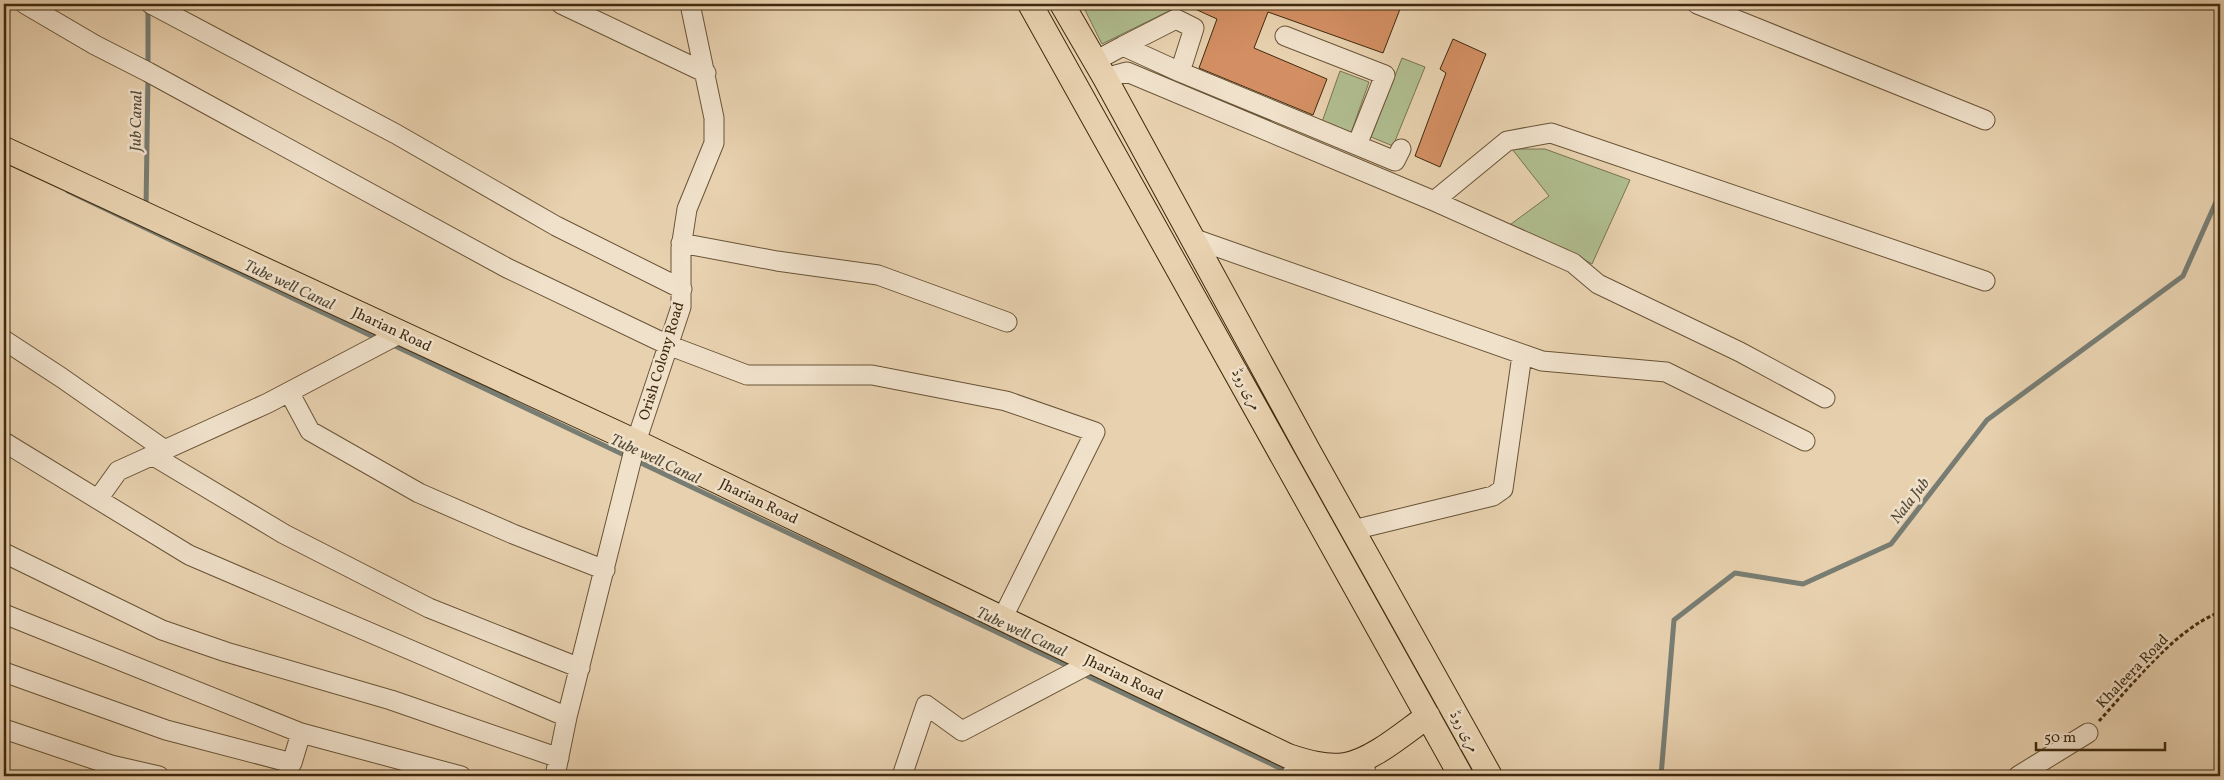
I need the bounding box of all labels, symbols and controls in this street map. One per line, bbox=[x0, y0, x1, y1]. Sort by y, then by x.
water label: Jub Canal bbox=[125, 91, 149, 154]
water label: Tube well Canal bbox=[240, 255, 338, 316]
street label: Orish Colony Road bbox=[634, 300, 690, 423]
street label: Jharian Road bbox=[348, 303, 435, 358]
street label: مری روڈ bbox=[1225, 365, 1266, 415]
water label: Tube well Canal bbox=[606, 429, 704, 490]
street label: Jharian Road bbox=[715, 474, 801, 531]
water label: Nala Jub bbox=[1886, 474, 1935, 529]
water label: Tube well Canal bbox=[972, 602, 1070, 663]
street label: Khaleera Road bbox=[2092, 630, 2174, 714]
street label: Jharian Road bbox=[1080, 650, 1166, 707]
street label: مری روڈ bbox=[1443, 707, 1484, 757]
scale bar bbox=[2036, 720, 2165, 752]
text: 50 m bbox=[2044, 728, 2076, 749]

